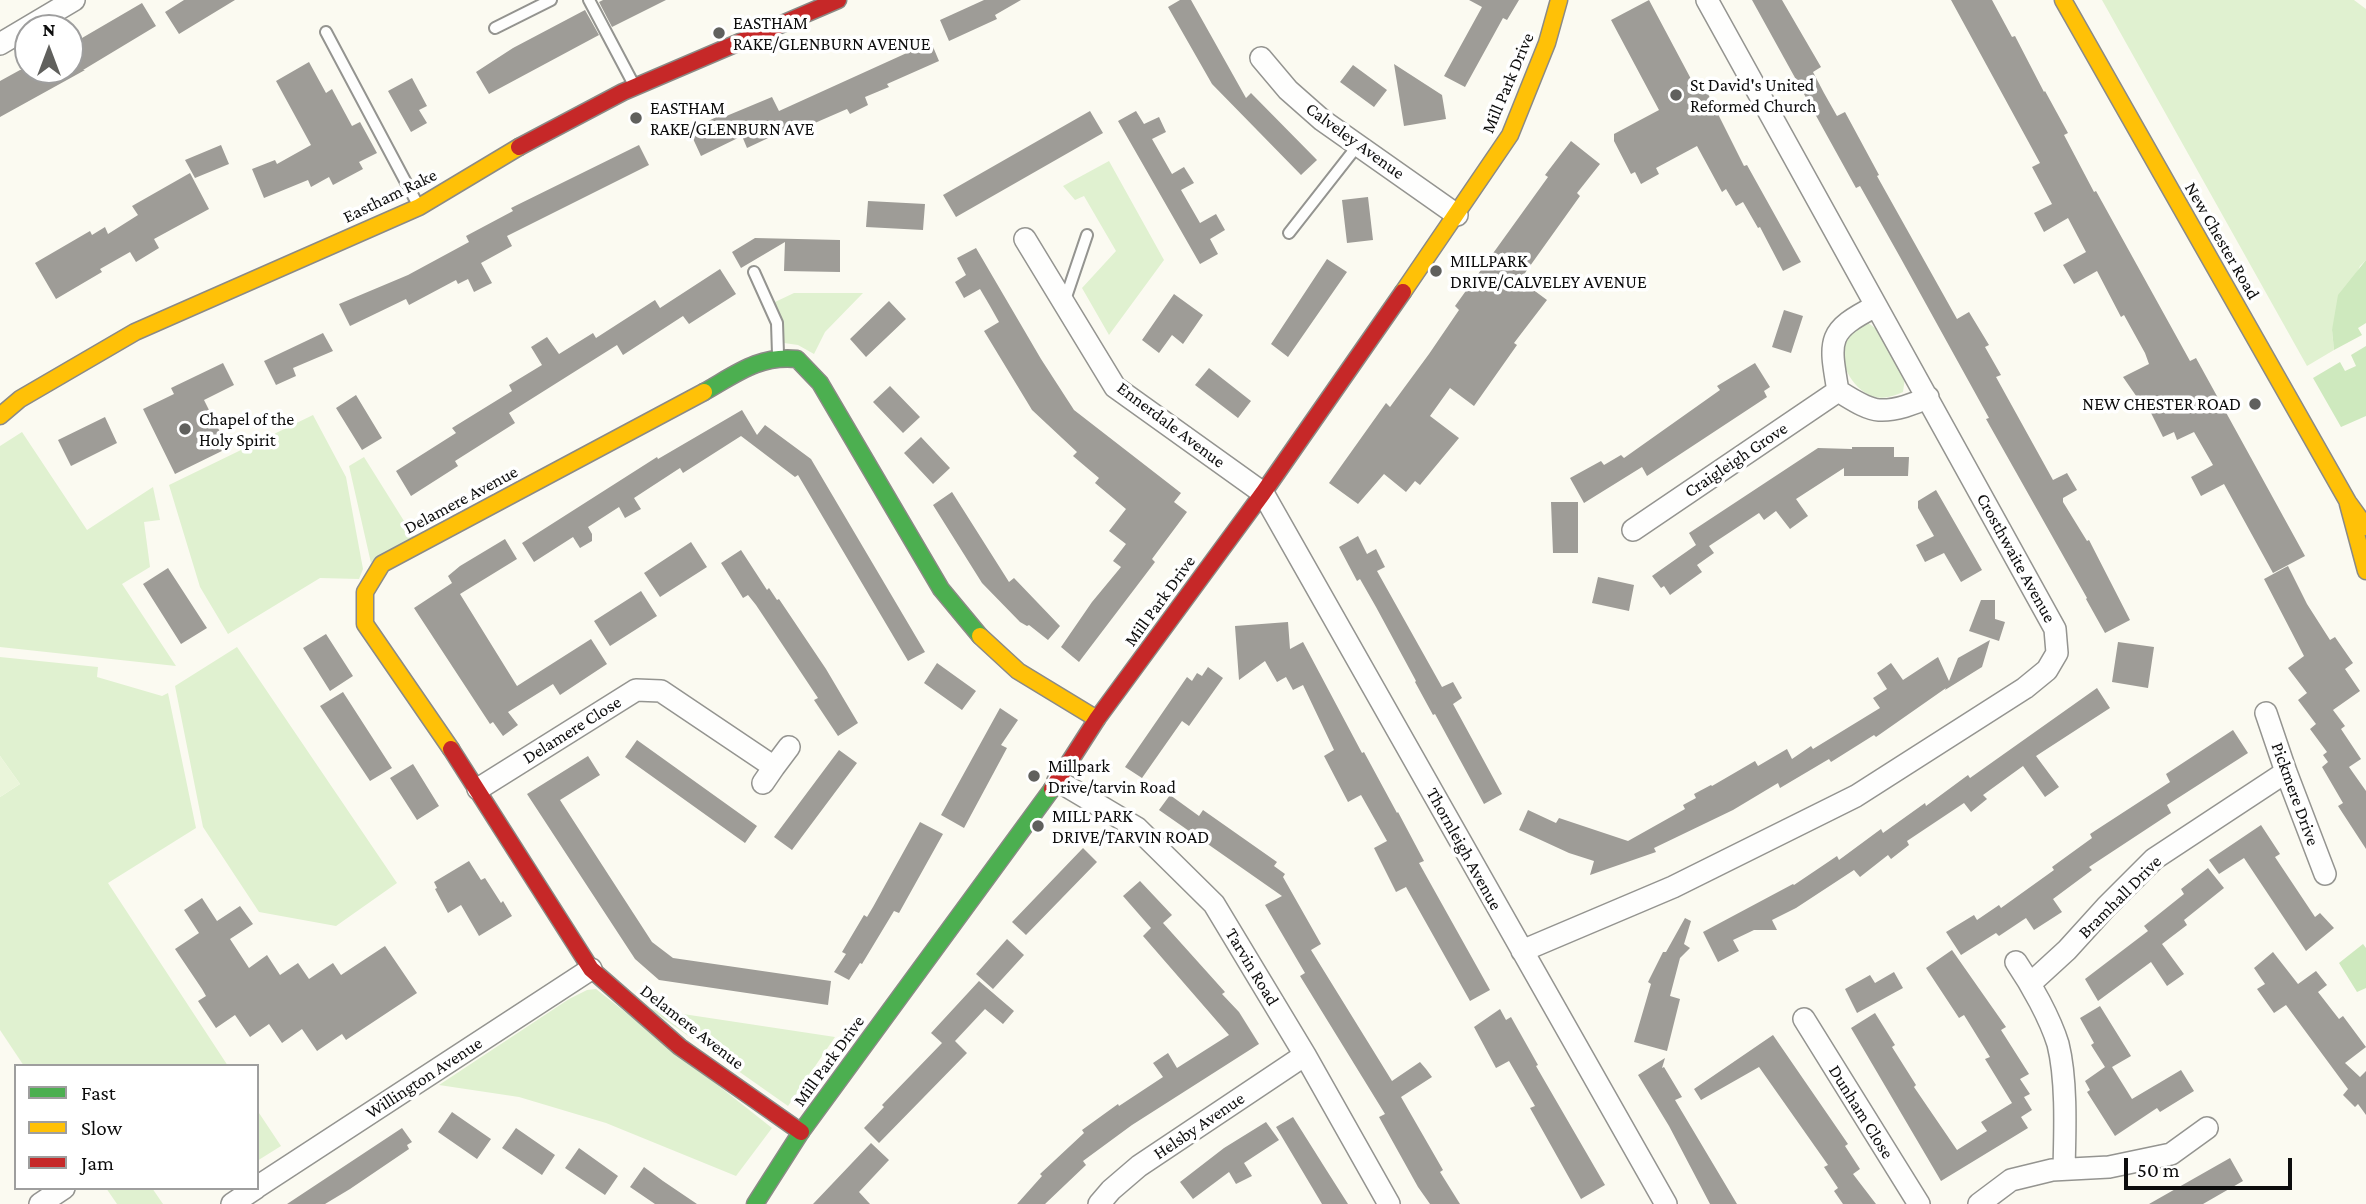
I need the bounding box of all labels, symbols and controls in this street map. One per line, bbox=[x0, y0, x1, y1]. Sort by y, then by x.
place label: EASTHAM RAKE/GLENBURN AVENUE bbox=[733, 12, 931, 54]
north arrow bbox=[14, 14, 84, 84]
text: N bbox=[43, 19, 55, 40]
marker: EASTHAM RAKE/GLENBURN AVENUE bbox=[711, 25, 727, 41]
street label: Mill Park Drive bbox=[1477, 30, 1539, 136]
place label: St David's United Reformed Church bbox=[1690, 74, 1816, 116]
marker: St David's United Reformed Church bbox=[1668, 87, 1684, 103]
place label: EASTHAM RAKE/GLENBURN AVE bbox=[650, 97, 814, 140]
street label: Calveley Avenue bbox=[1301, 98, 1409, 184]
marker: EASTHAM RAKE/GLENBURN AVE bbox=[628, 110, 644, 126]
street label: Eastham Rake bbox=[340, 164, 440, 228]
street label: New Chester Road bbox=[2180, 179, 2264, 303]
place label: MILLPARK DRIVE/CALVELEY AVENUE bbox=[1450, 250, 1647, 292]
marker: MILLPARK DRIVE/CALVELEY AVENUE bbox=[1428, 263, 1444, 279]
street label: Ennerdale Avenue bbox=[1113, 377, 1229, 473]
place label: NEW CHESTER ROAD bbox=[2082, 393, 2241, 415]
marker: NEW CHESTER ROAD bbox=[2247, 396, 2263, 412]
place label: Chapel of the Holy Spirit bbox=[199, 408, 294, 450]
street label: Craigleigh Grove bbox=[1680, 418, 1792, 502]
marker: Chapel of the Holy Spirit bbox=[177, 421, 193, 437]
street label: Delamere Avenue bbox=[400, 461, 522, 539]
street label: Crosthwaite Avenue bbox=[1972, 490, 2060, 626]
street label: Mill Park Drive bbox=[1120, 551, 1200, 651]
street label: Delamere Close bbox=[519, 691, 625, 769]
street label: Pickmere Drive bbox=[2266, 739, 2324, 849]
place label: Millpark Drive/tarvin Road bbox=[1048, 755, 1176, 798]
marker: Millpark Drive/tarvin Road bbox=[1026, 768, 1042, 784]
street label: Thornleigh Avenue bbox=[1421, 784, 1507, 914]
place label: MILL PARK DRIVE/TARVIN ROAD bbox=[1052, 805, 1209, 848]
marker: MILL PARK DRIVE/TARVIN ROAD bbox=[1030, 818, 1046, 834]
street label: Bramhall Drive bbox=[2074, 851, 2166, 943]
street label: Tarvin Road bbox=[1220, 924, 1284, 1010]
street label: Delamere Avenue bbox=[636, 980, 748, 1074]
street label: Mill Park Drive bbox=[789, 1011, 869, 1111]
street label: Willington Avenue bbox=[362, 1032, 486, 1124]
street label: Dunham Close bbox=[1824, 1061, 1898, 1163]
legend bbox=[14, 1064, 259, 1190]
text: Fast bbox=[81, 1081, 116, 1105]
street label: Helsby Avenue bbox=[1149, 1088, 1249, 1164]
text: Slow bbox=[81, 1116, 122, 1140]
scale bar bbox=[2128, 1144, 2296, 1188]
text: Jam bbox=[81, 1151, 114, 1175]
text: 50 m bbox=[2137, 1158, 2180, 1182]

